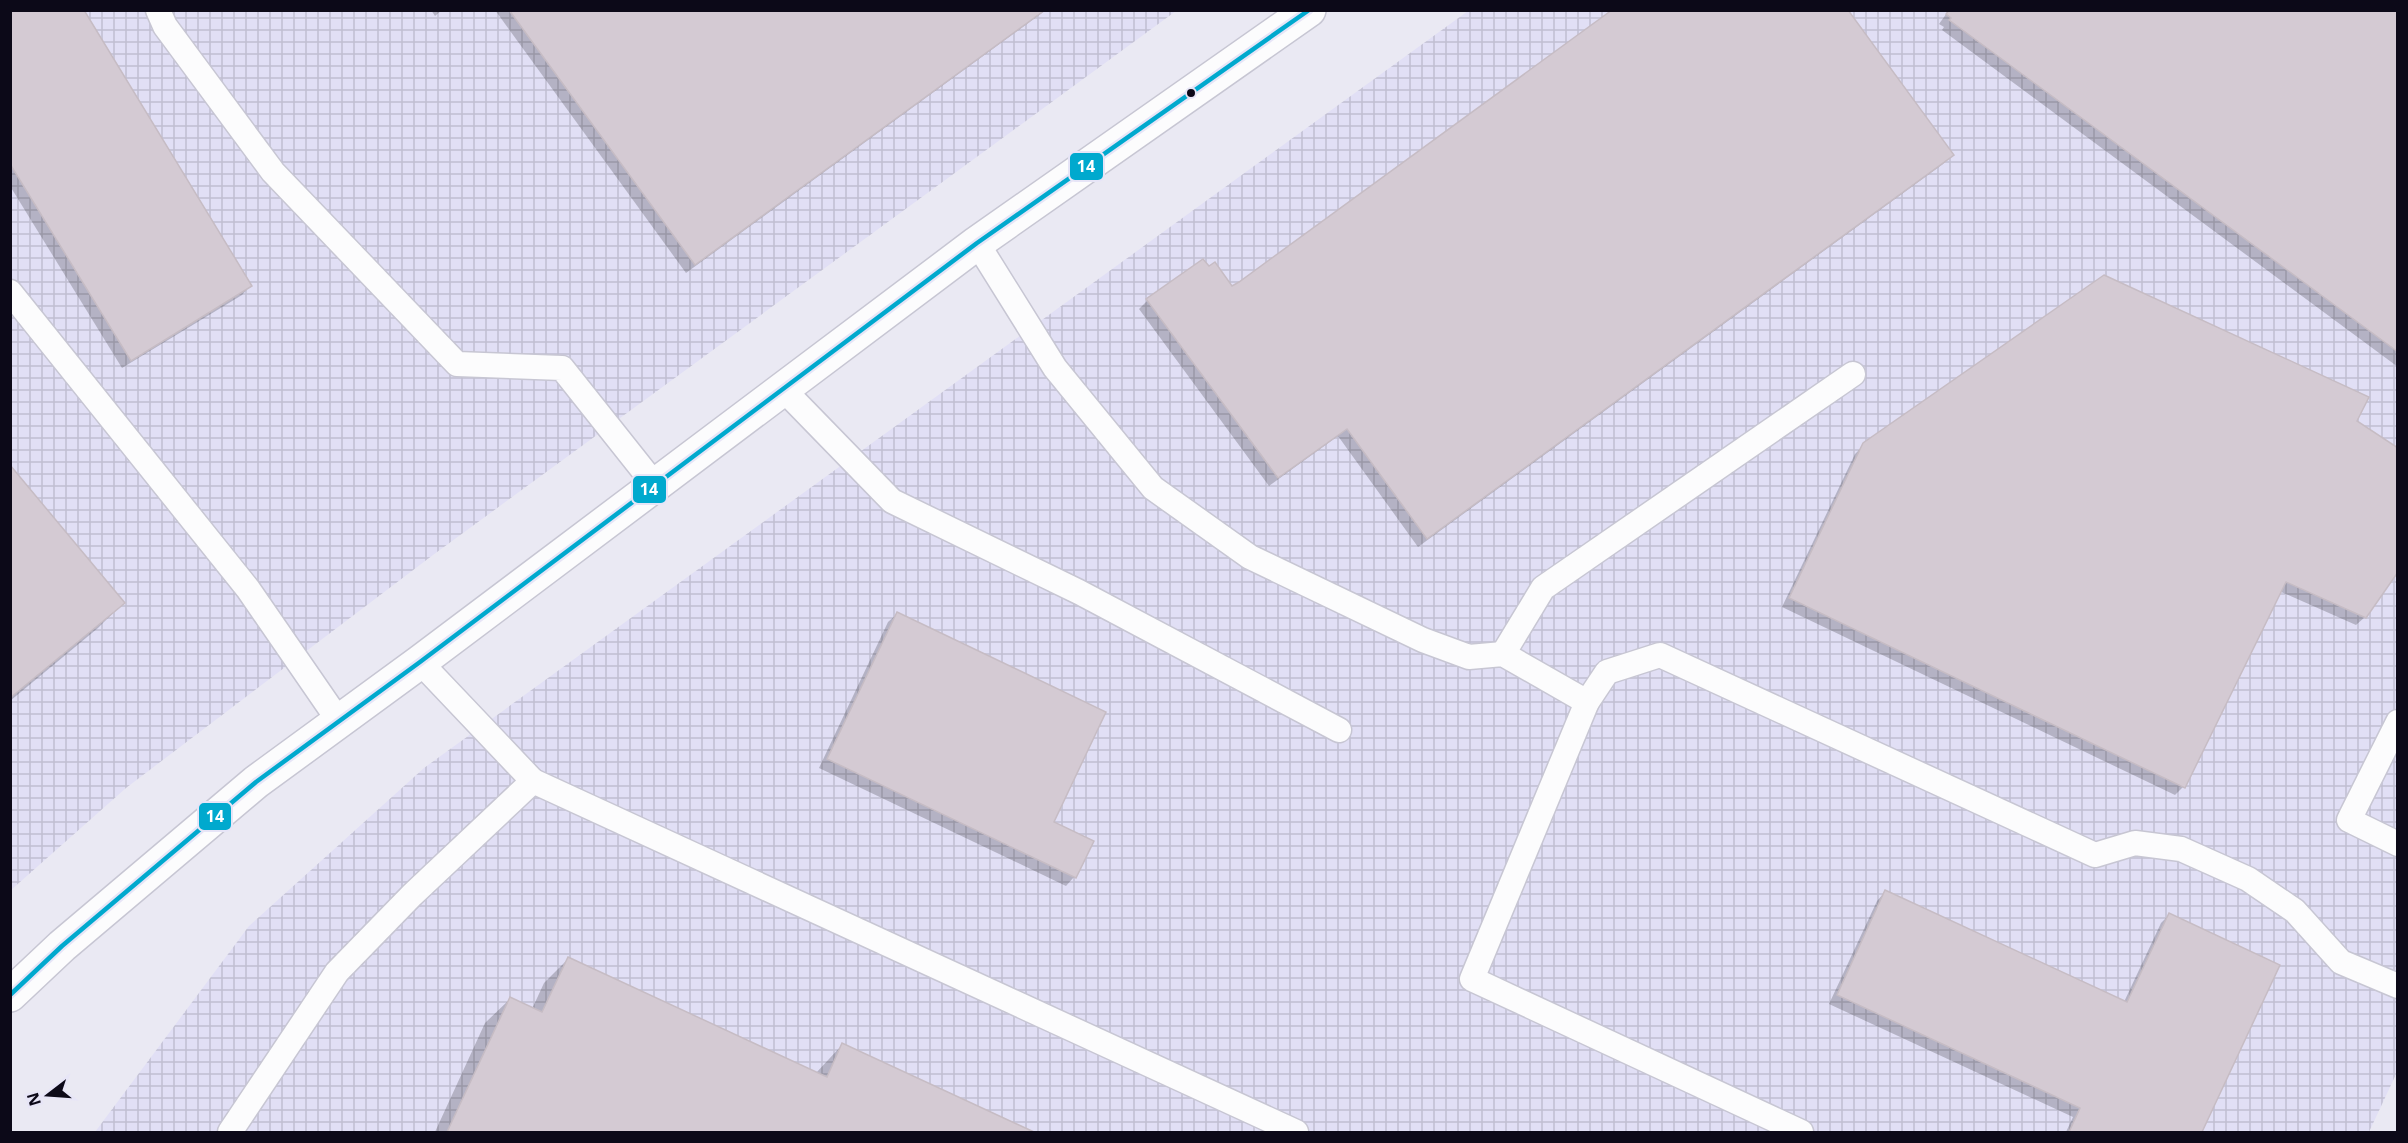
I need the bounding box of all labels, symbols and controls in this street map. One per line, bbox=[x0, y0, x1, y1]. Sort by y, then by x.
unlabelled marker bbox=[1185, 87, 1197, 99]
line badge: 14 bbox=[1069, 152, 1104, 181]
text: 14 bbox=[1077, 155, 1095, 177]
line badge: 14 bbox=[632, 475, 667, 504]
text: 14 bbox=[640, 478, 658, 500]
line badge: 14 bbox=[198, 802, 232, 831]
text: 14 bbox=[206, 805, 224, 827]
north arrow bbox=[18, 1065, 78, 1125]
text: N bbox=[21, 1090, 46, 1109]

